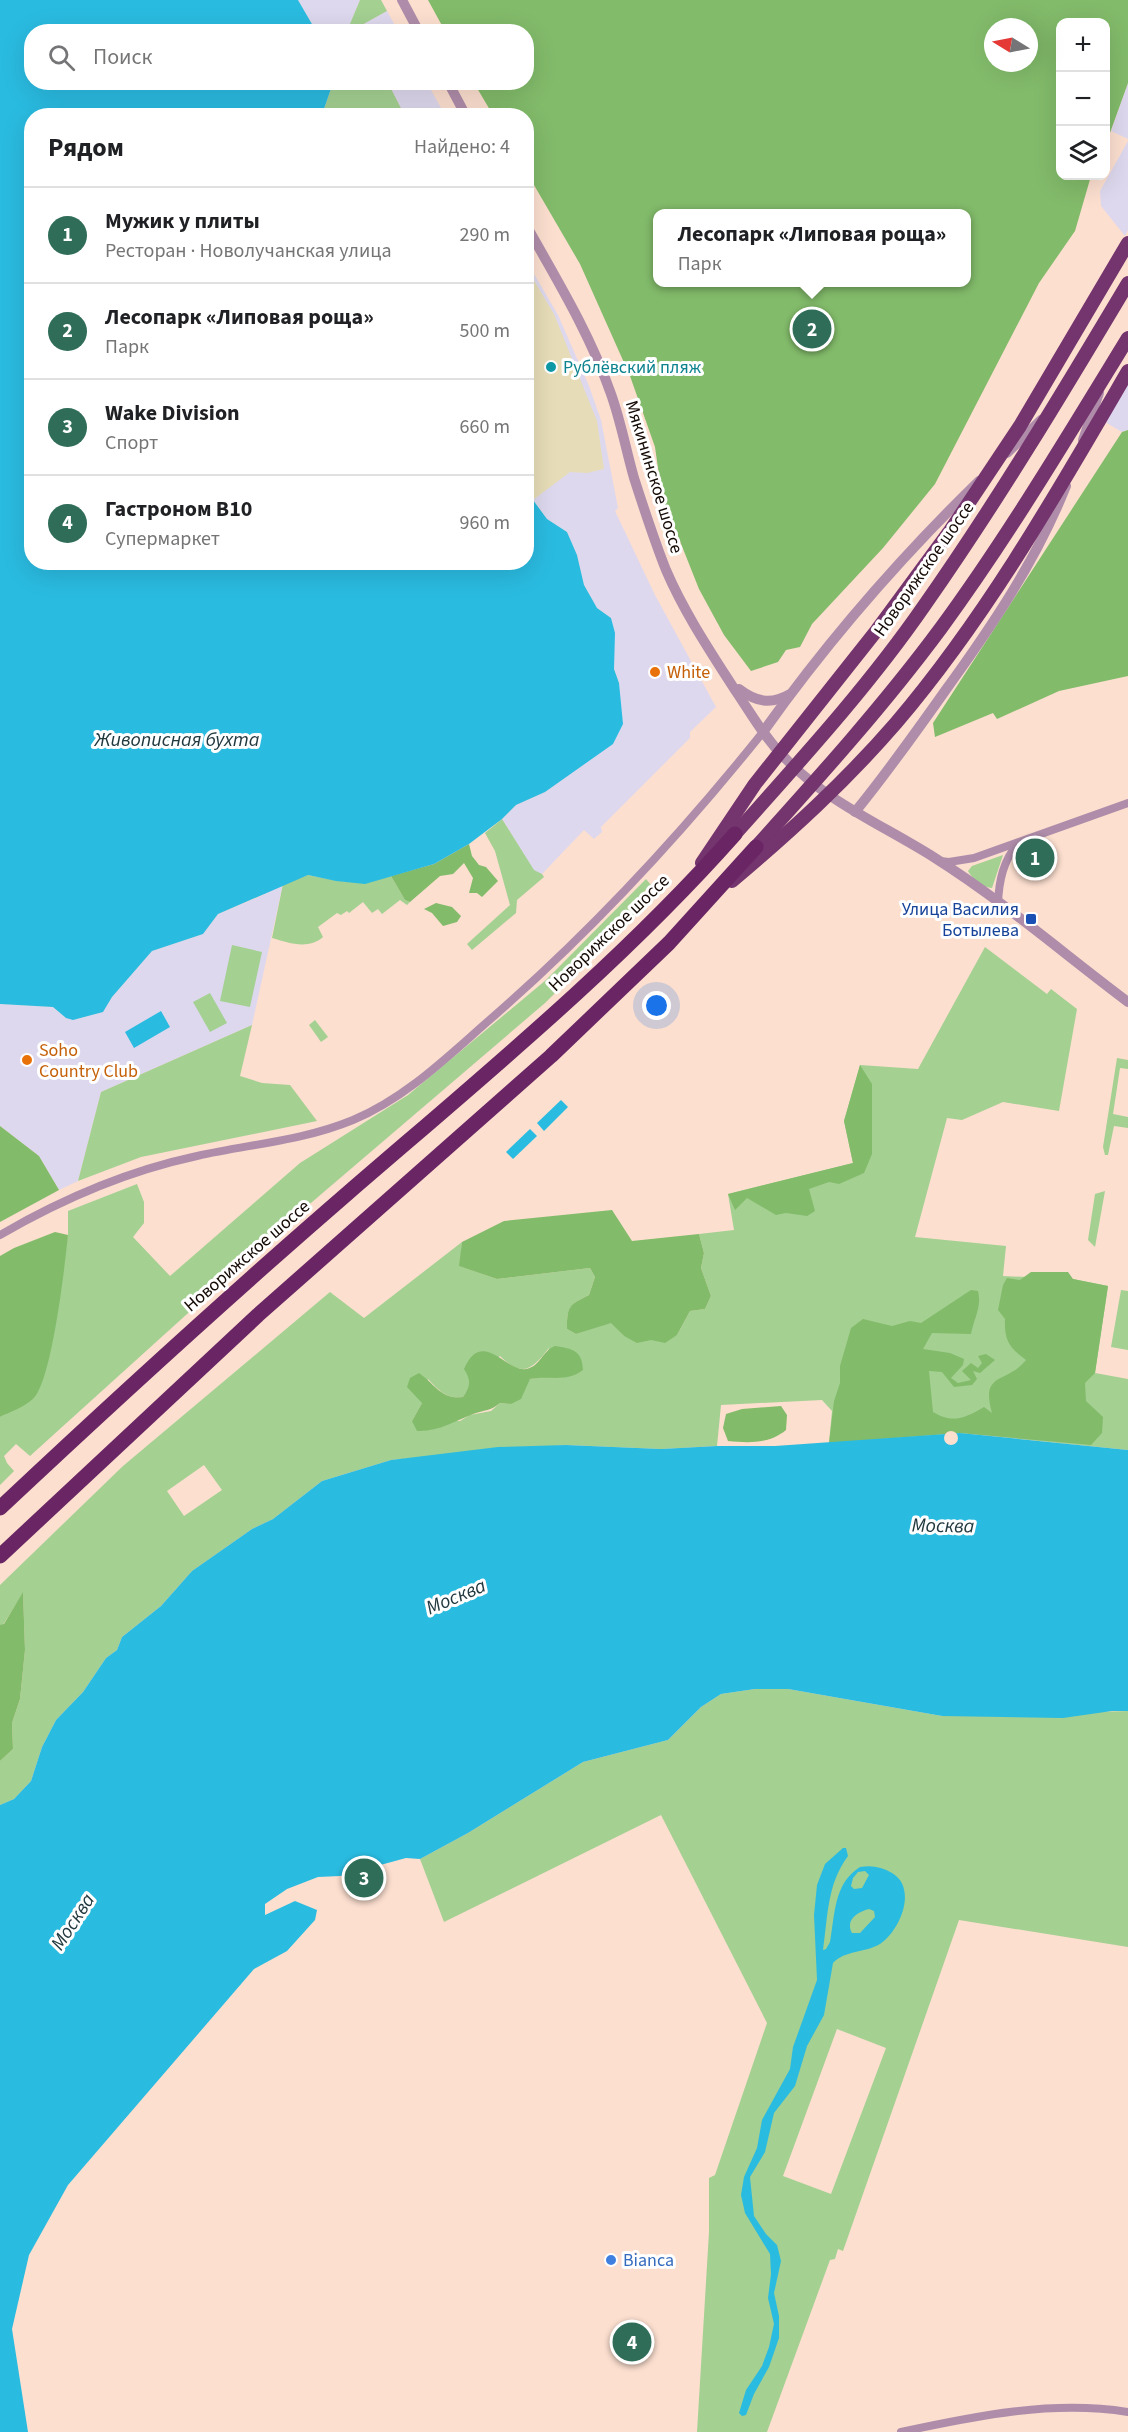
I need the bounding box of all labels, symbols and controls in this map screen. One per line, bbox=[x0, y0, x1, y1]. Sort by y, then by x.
north arrow bbox=[984, 18, 1038, 72]
map controls bbox=[1056, 18, 1110, 180]
button: + bbox=[1056, 18, 1110, 72]
search box bbox=[24, 24, 534, 90]
icon: search bbox=[45, 41, 78, 74]
text: Поиск bbox=[93, 41, 152, 73]
button: − bbox=[1056, 72, 1110, 126]
button: layers bbox=[1056, 126, 1110, 180]
text: Рядом bbox=[48, 129, 124, 166]
text: Найдено: 4 bbox=[414, 133, 510, 161]
text: Мужик у плиты bbox=[105, 205, 260, 237]
popup bbox=[653, 209, 971, 287]
text: Лесопарк «Липовая роща» bbox=[678, 218, 946, 250]
text: 1 bbox=[62, 221, 73, 249]
text: 290 m bbox=[460, 221, 510, 249]
text: Ресторан · Новолучанская улица bbox=[105, 237, 392, 265]
text: Парк bbox=[678, 250, 722, 278]
text: Лесопарк «Липовая роща» bbox=[105, 301, 374, 333]
pin: 2 bbox=[792, 306, 832, 352]
text: 2 bbox=[62, 317, 73, 345]
text: 500 m bbox=[460, 317, 510, 345]
text: Парк bbox=[105, 333, 149, 361]
place label: Рублёвский пляж bbox=[563, 355, 702, 380]
marker: Рублёвский пляж bbox=[544, 360, 558, 374]
text: Wake Division bbox=[105, 397, 240, 429]
street label: Мякининское шоссе bbox=[619, 397, 689, 557]
text: 3 bbox=[62, 413, 73, 441]
text: 660 m bbox=[460, 413, 510, 441]
text: Спорт bbox=[105, 429, 158, 457]
text: Гастроном B10 bbox=[105, 493, 252, 525]
street label: Новорижское шоссе bbox=[868, 496, 980, 642]
text: 4 bbox=[62, 509, 73, 537]
text: 960 m bbox=[460, 509, 510, 537]
text: Супермаркет bbox=[105, 525, 220, 553]
place label: White bbox=[667, 660, 710, 685]
marker: White bbox=[648, 665, 662, 679]
water label: Живописная бухта bbox=[93, 726, 260, 754]
pin: 1 bbox=[1016, 836, 1054, 880]
street label: Новорижское шоссе bbox=[543, 869, 675, 997]
place label: Улица Василия Ботылева bbox=[902, 897, 1019, 943]
marker: Улица Василия Ботылева bbox=[1024, 912, 1038, 926]
your location bbox=[642, 991, 671, 1020]
place label: Soho Country Club bbox=[39, 1038, 138, 1084]
marker: Soho Country Club bbox=[20, 1053, 34, 1067]
street label: Новорижское шоссе bbox=[179, 1194, 315, 1318]
water label: Москва bbox=[911, 1511, 975, 1541]
water label: Москва bbox=[422, 1572, 491, 1622]
pin: 3 bbox=[344, 1856, 384, 1900]
water label: Москва bbox=[44, 1888, 102, 1956]
place label: Bianca bbox=[623, 2248, 674, 2273]
marker: Bianca bbox=[604, 2253, 618, 2267]
pin: 4 bbox=[612, 2320, 652, 2364]

